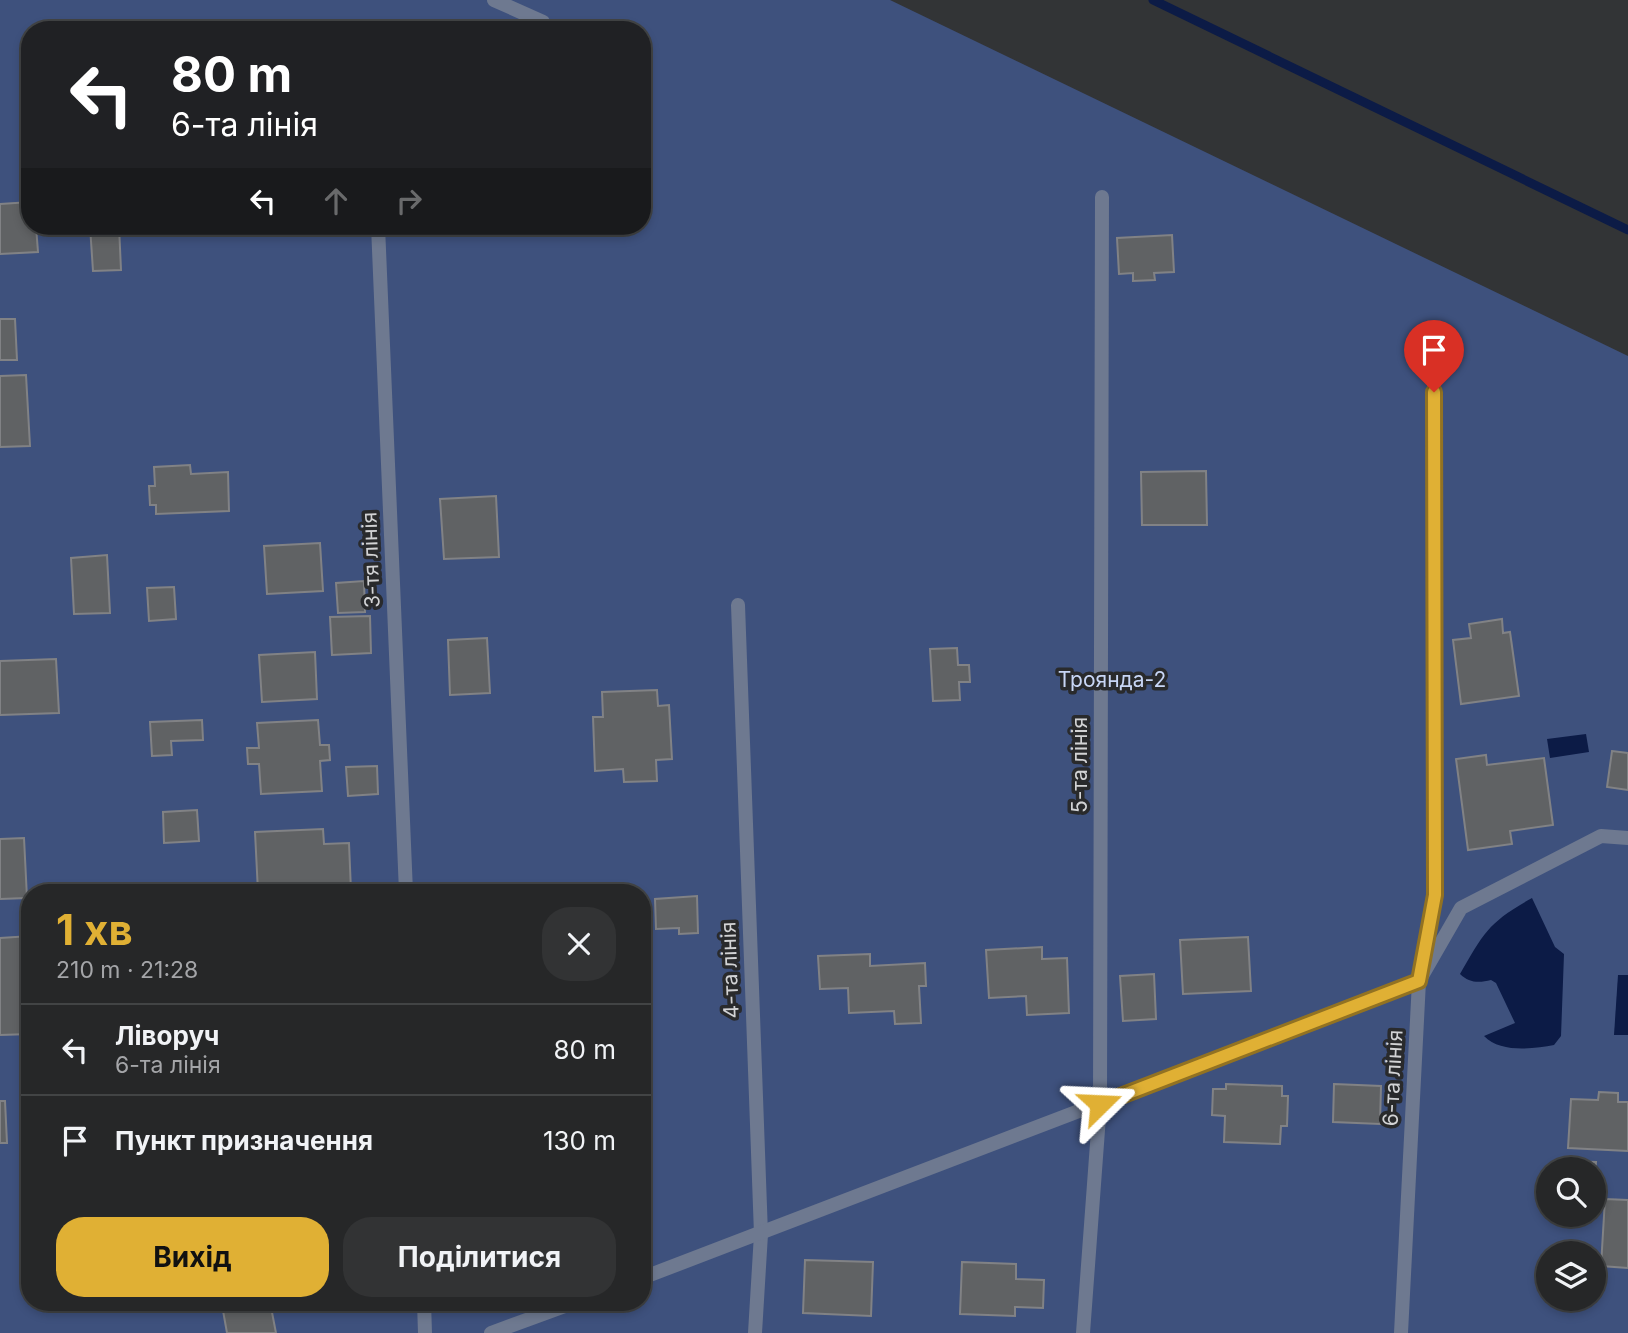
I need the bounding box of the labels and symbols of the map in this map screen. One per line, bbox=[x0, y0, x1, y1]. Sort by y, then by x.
pin bbox=[1404, 320, 1464, 392]
street label: 3-тя лінія bbox=[356, 511, 385, 609]
park label: Троянда-2 bbox=[1058, 667, 1166, 692]
street label: 5-та лінія bbox=[1067, 717, 1092, 813]
street label: 4-та лінія bbox=[715, 921, 744, 1019]
street label: 6-та лінія bbox=[1377, 1029, 1408, 1127]
position arrow bbox=[1063, 1067, 1137, 1141]

